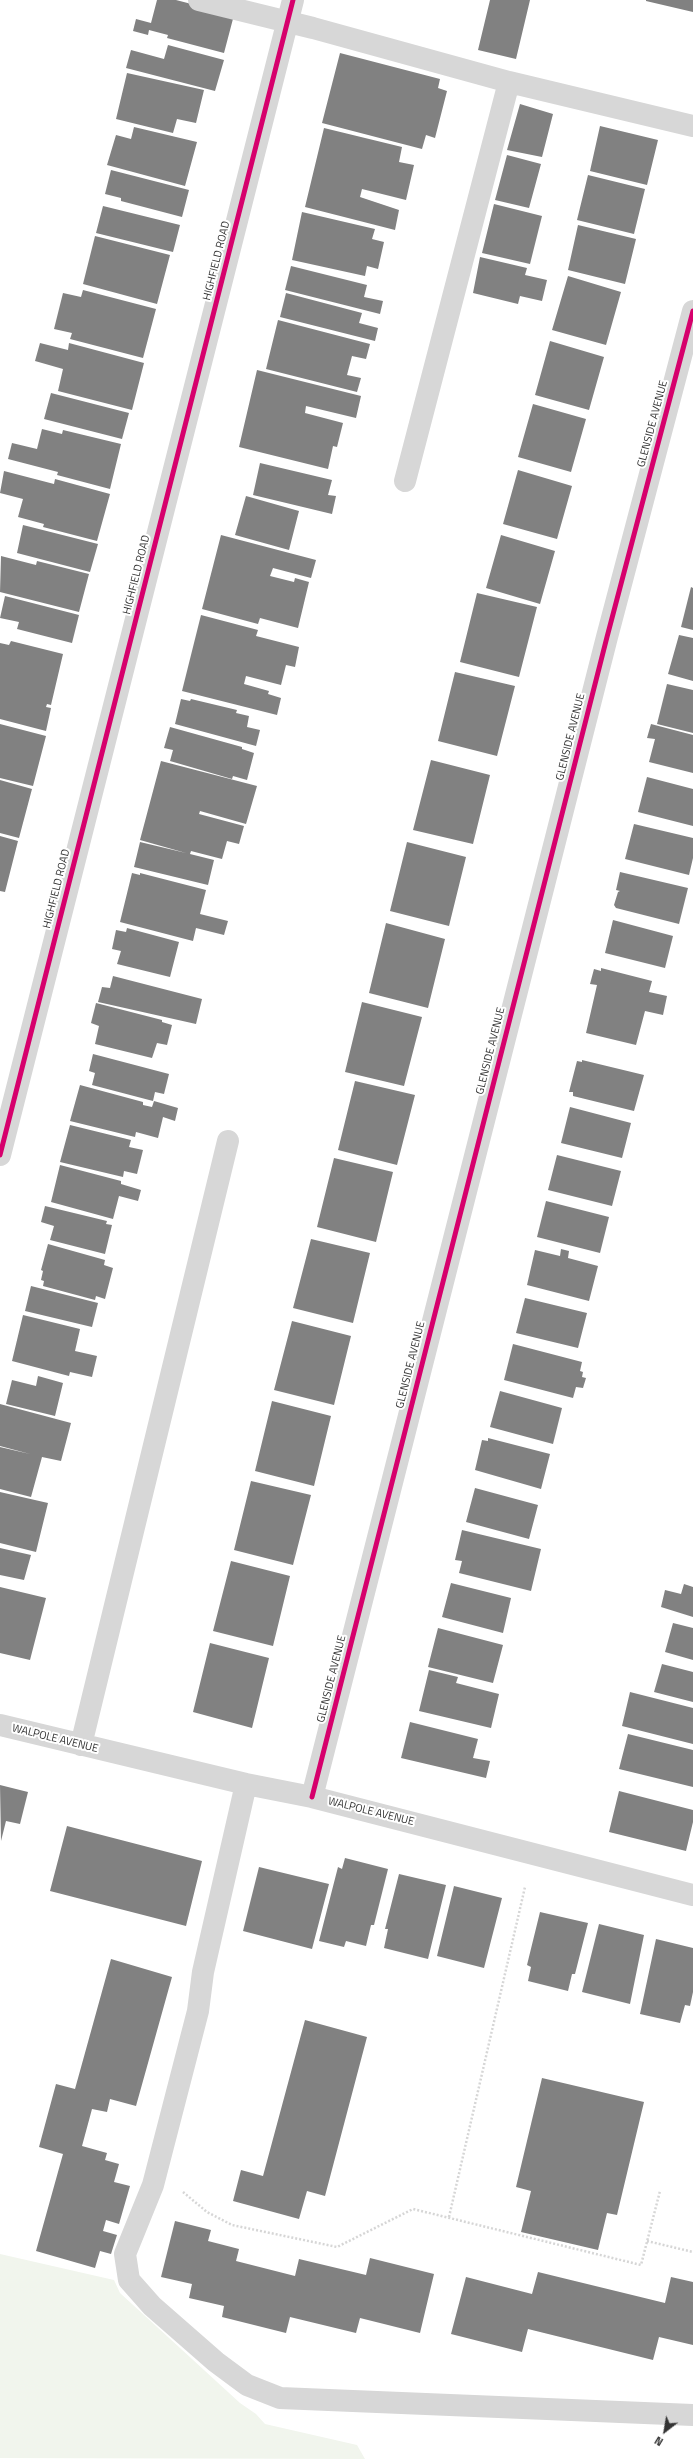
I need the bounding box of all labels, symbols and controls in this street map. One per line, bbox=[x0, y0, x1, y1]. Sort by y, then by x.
street label: HIGHFIELD ROAD bbox=[201, 220, 233, 302]
street label: GLENSIDE AVENUE bbox=[635, 379, 671, 469]
street label: HIGHFIELD ROAD bbox=[121, 534, 153, 616]
street label: GLENSIDE AVENUE bbox=[554, 692, 588, 782]
street label: HIGHFIELD ROAD bbox=[41, 848, 73, 930]
street label: GLENSIDE AVENUE bbox=[474, 1006, 508, 1096]
street label: GLENSIDE AVENUE bbox=[394, 1320, 428, 1410]
street label: GLENSIDE AVENUE bbox=[315, 1634, 349, 1724]
street label: WALPOLE AVENUE bbox=[11, 1722, 99, 1756]
street label: WALPOLE AVENUE bbox=[327, 1795, 415, 1829]
north arrow bbox=[645, 2411, 685, 2451]
text: N bbox=[651, 2432, 666, 2450]

